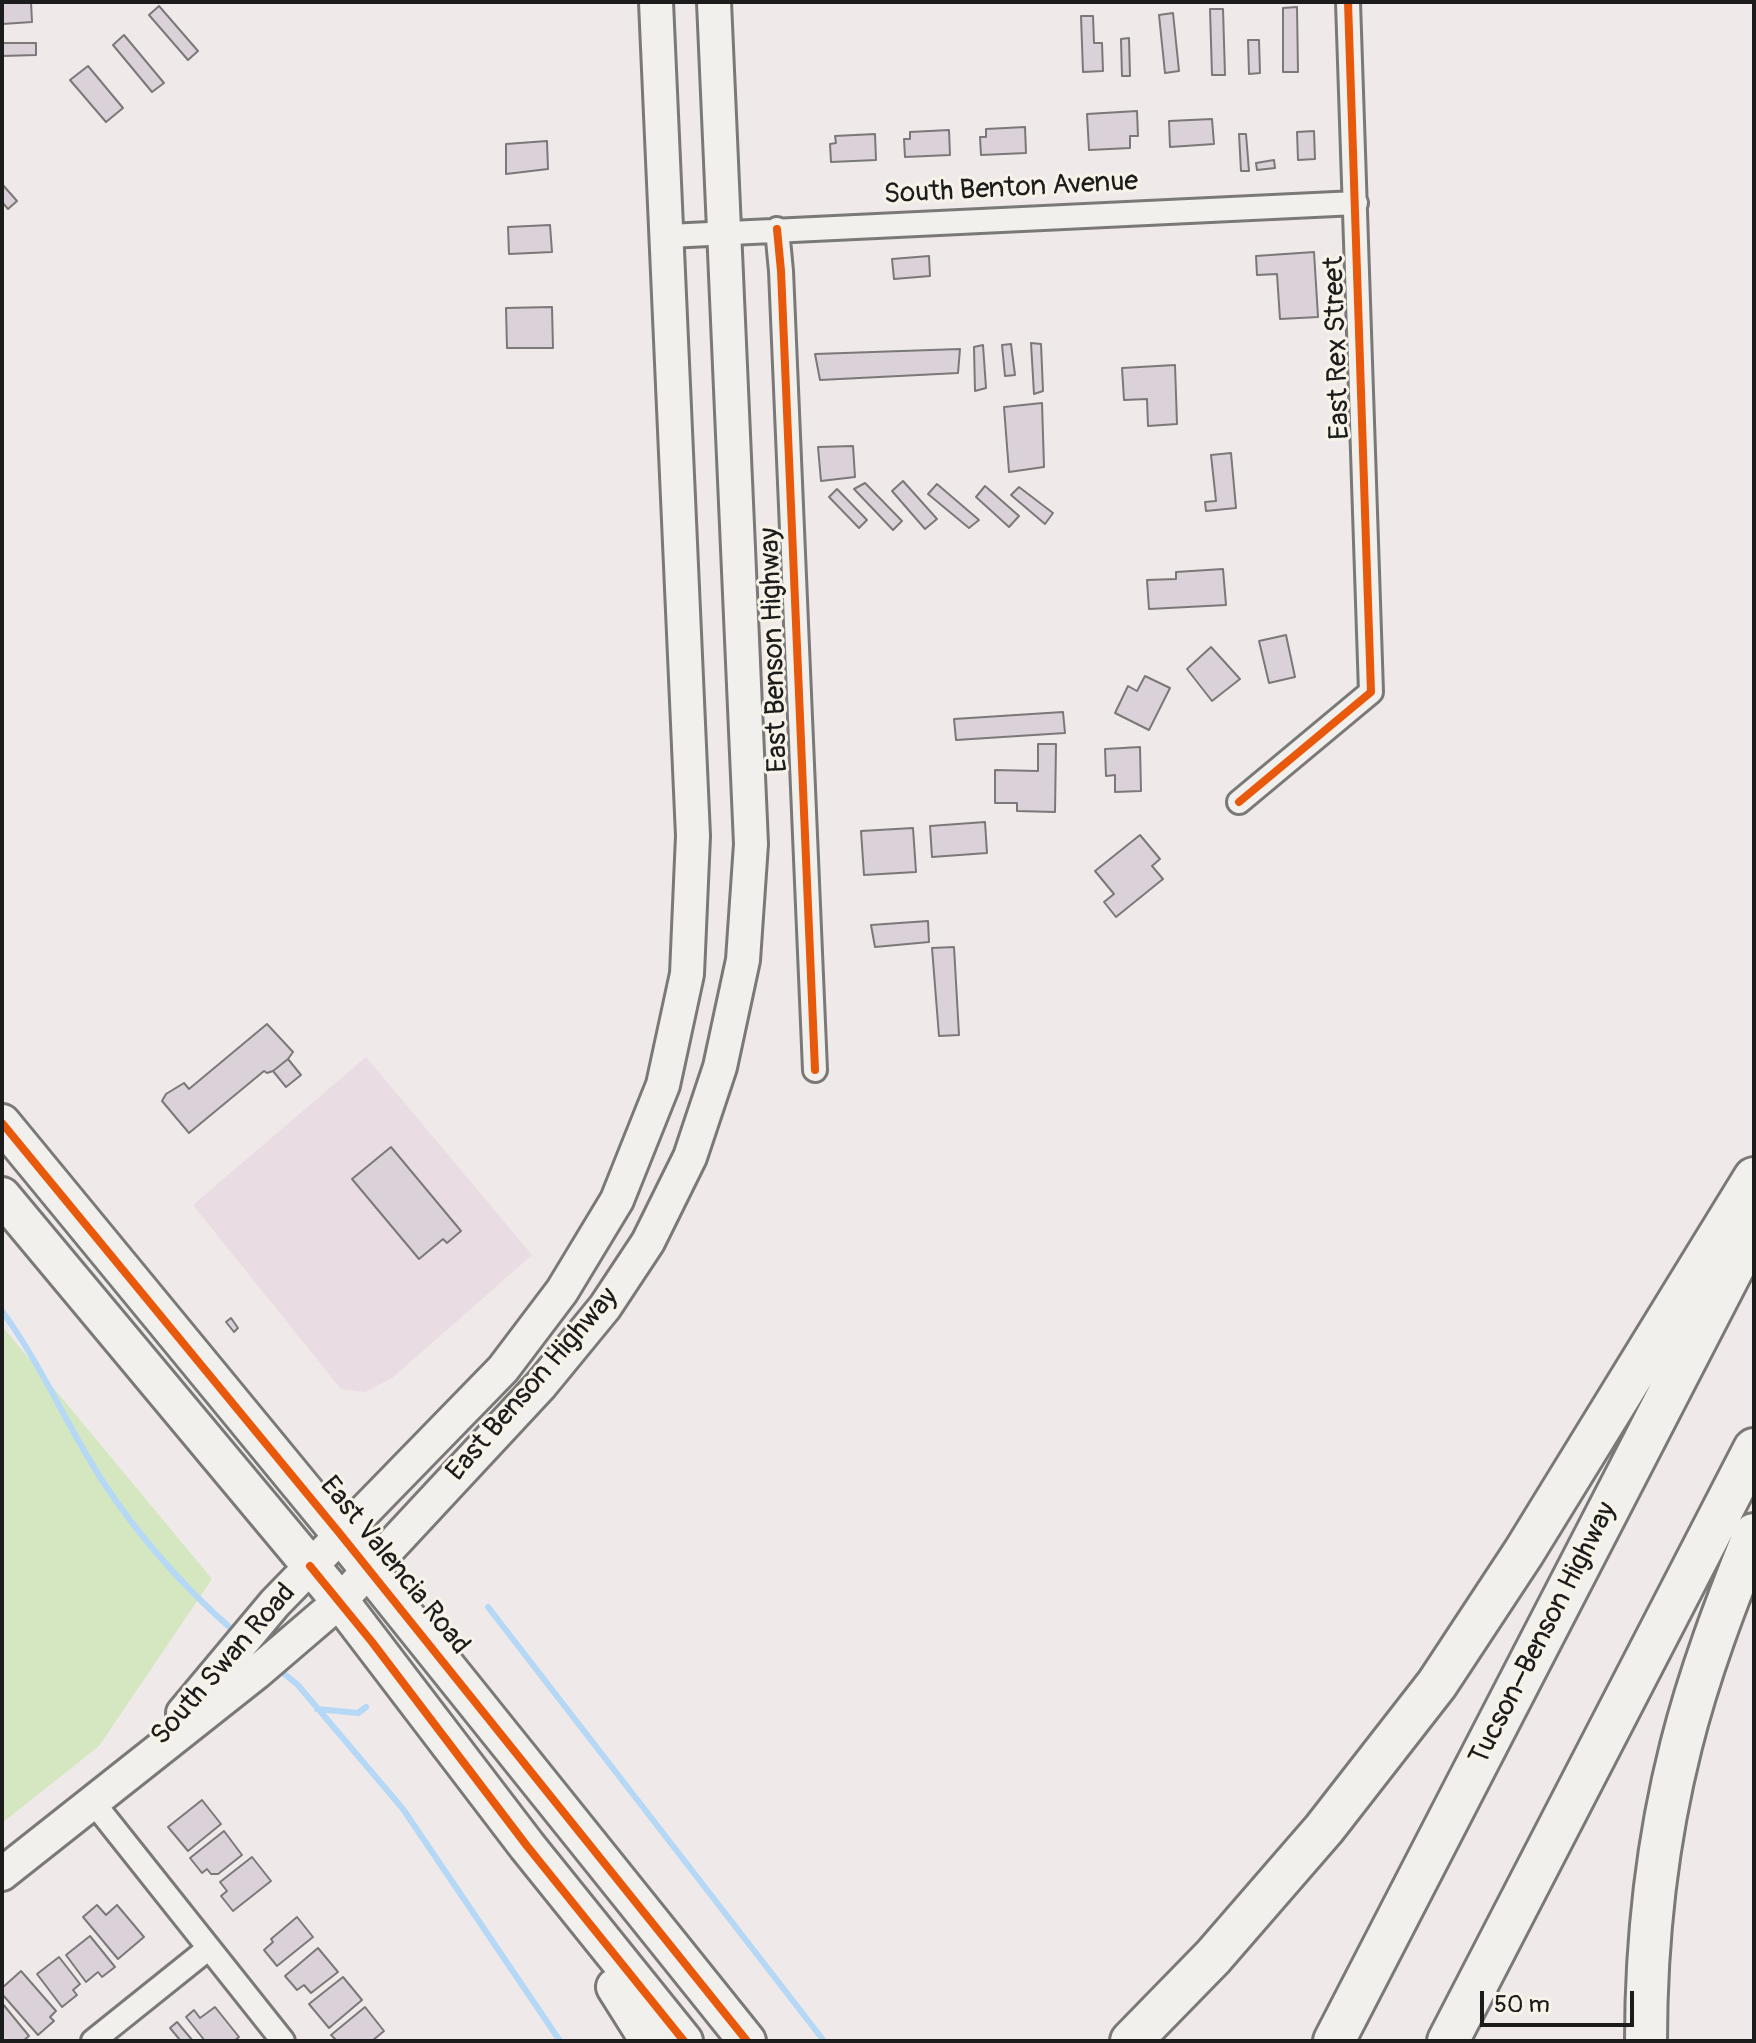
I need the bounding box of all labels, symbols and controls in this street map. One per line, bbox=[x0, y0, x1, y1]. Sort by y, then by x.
street label: South Benton Avenue bbox=[883, 166, 1139, 212]
street label: East Rex Street bbox=[1318, 256, 1358, 440]
street label: East Benson Highway bbox=[754, 527, 796, 773]
street label: East Benson Highway bbox=[440, 1281, 626, 1489]
street label: East Valencia Road bbox=[312, 1470, 476, 1662]
street label: Tucson–Benson Highway bbox=[1463, 1497, 1625, 1771]
street label: South Swan Road bbox=[145, 1577, 303, 1753]
scale bar bbox=[1484, 1975, 1638, 2025]
text: 50 m bbox=[1494, 1990, 1550, 2019]

